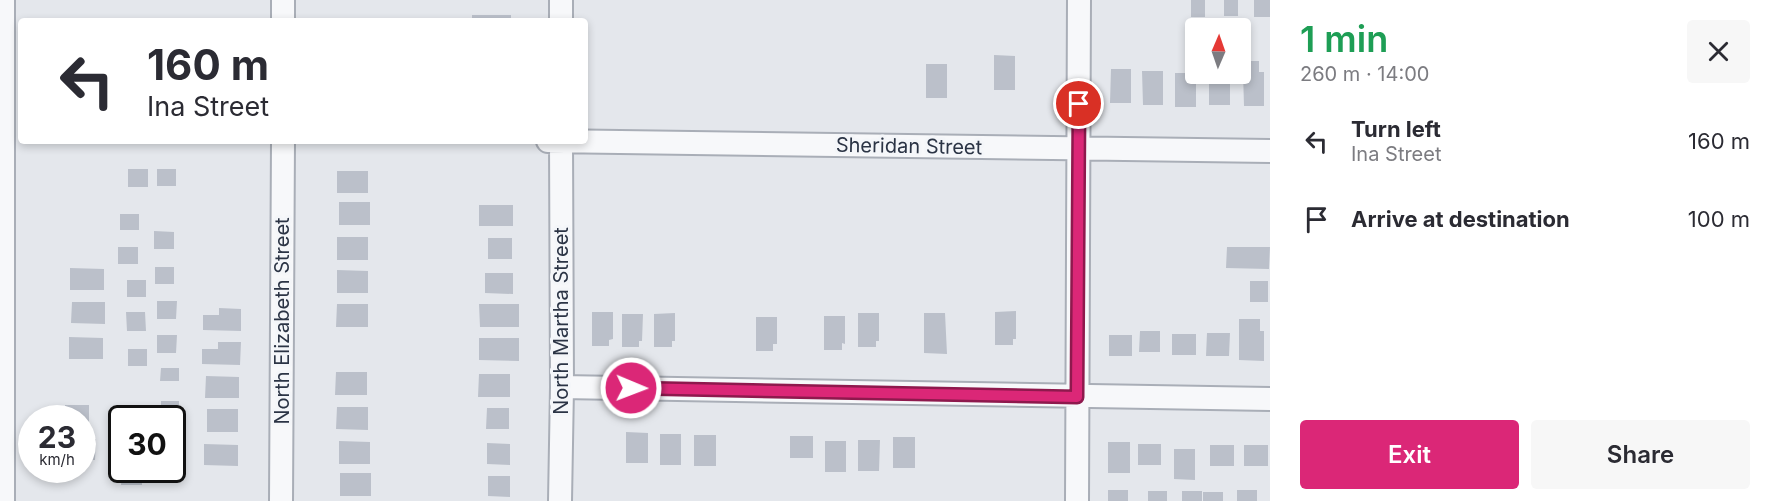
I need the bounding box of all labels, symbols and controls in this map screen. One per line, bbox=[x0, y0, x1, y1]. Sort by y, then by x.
text: 1 min bbox=[1300, 17, 1388, 61]
north arrow bbox=[1185, 18, 1251, 84]
map controls bbox=[1185, 18, 1251, 84]
button: close bbox=[1687, 20, 1750, 83]
text: 160 m bbox=[147, 39, 269, 90]
icon: left bbox=[48, 42, 126, 120]
text: 260 m · 14:00 bbox=[1300, 62, 1429, 86]
pin bbox=[1053, 78, 1104, 129]
icon: arrive bbox=[1062, 87, 1095, 120]
text: Ina Street bbox=[147, 90, 269, 123]
text: Turn left bbox=[1351, 116, 1441, 142]
icon: left bbox=[1300, 125, 1333, 158]
text: 160 m bbox=[1688, 128, 1750, 154]
street label: Sheridan Street bbox=[836, 133, 983, 159]
text: Ina Street bbox=[1351, 142, 1441, 166]
icon: arrive bbox=[1300, 203, 1333, 236]
text: Arrive at destination bbox=[1351, 206, 1570, 232]
text: 100 m bbox=[1688, 206, 1750, 232]
street label: North Elizabeth Street bbox=[270, 217, 294, 425]
street label: North Martha Street bbox=[549, 227, 573, 415]
position arrow bbox=[599, 356, 663, 420]
speed limit sign: 30 bbox=[108, 405, 186, 483]
text: 23 bbox=[38, 419, 76, 455]
button: Exit bbox=[1300, 420, 1519, 489]
button: Share bbox=[1531, 420, 1750, 489]
text: km/h bbox=[39, 450, 75, 469]

